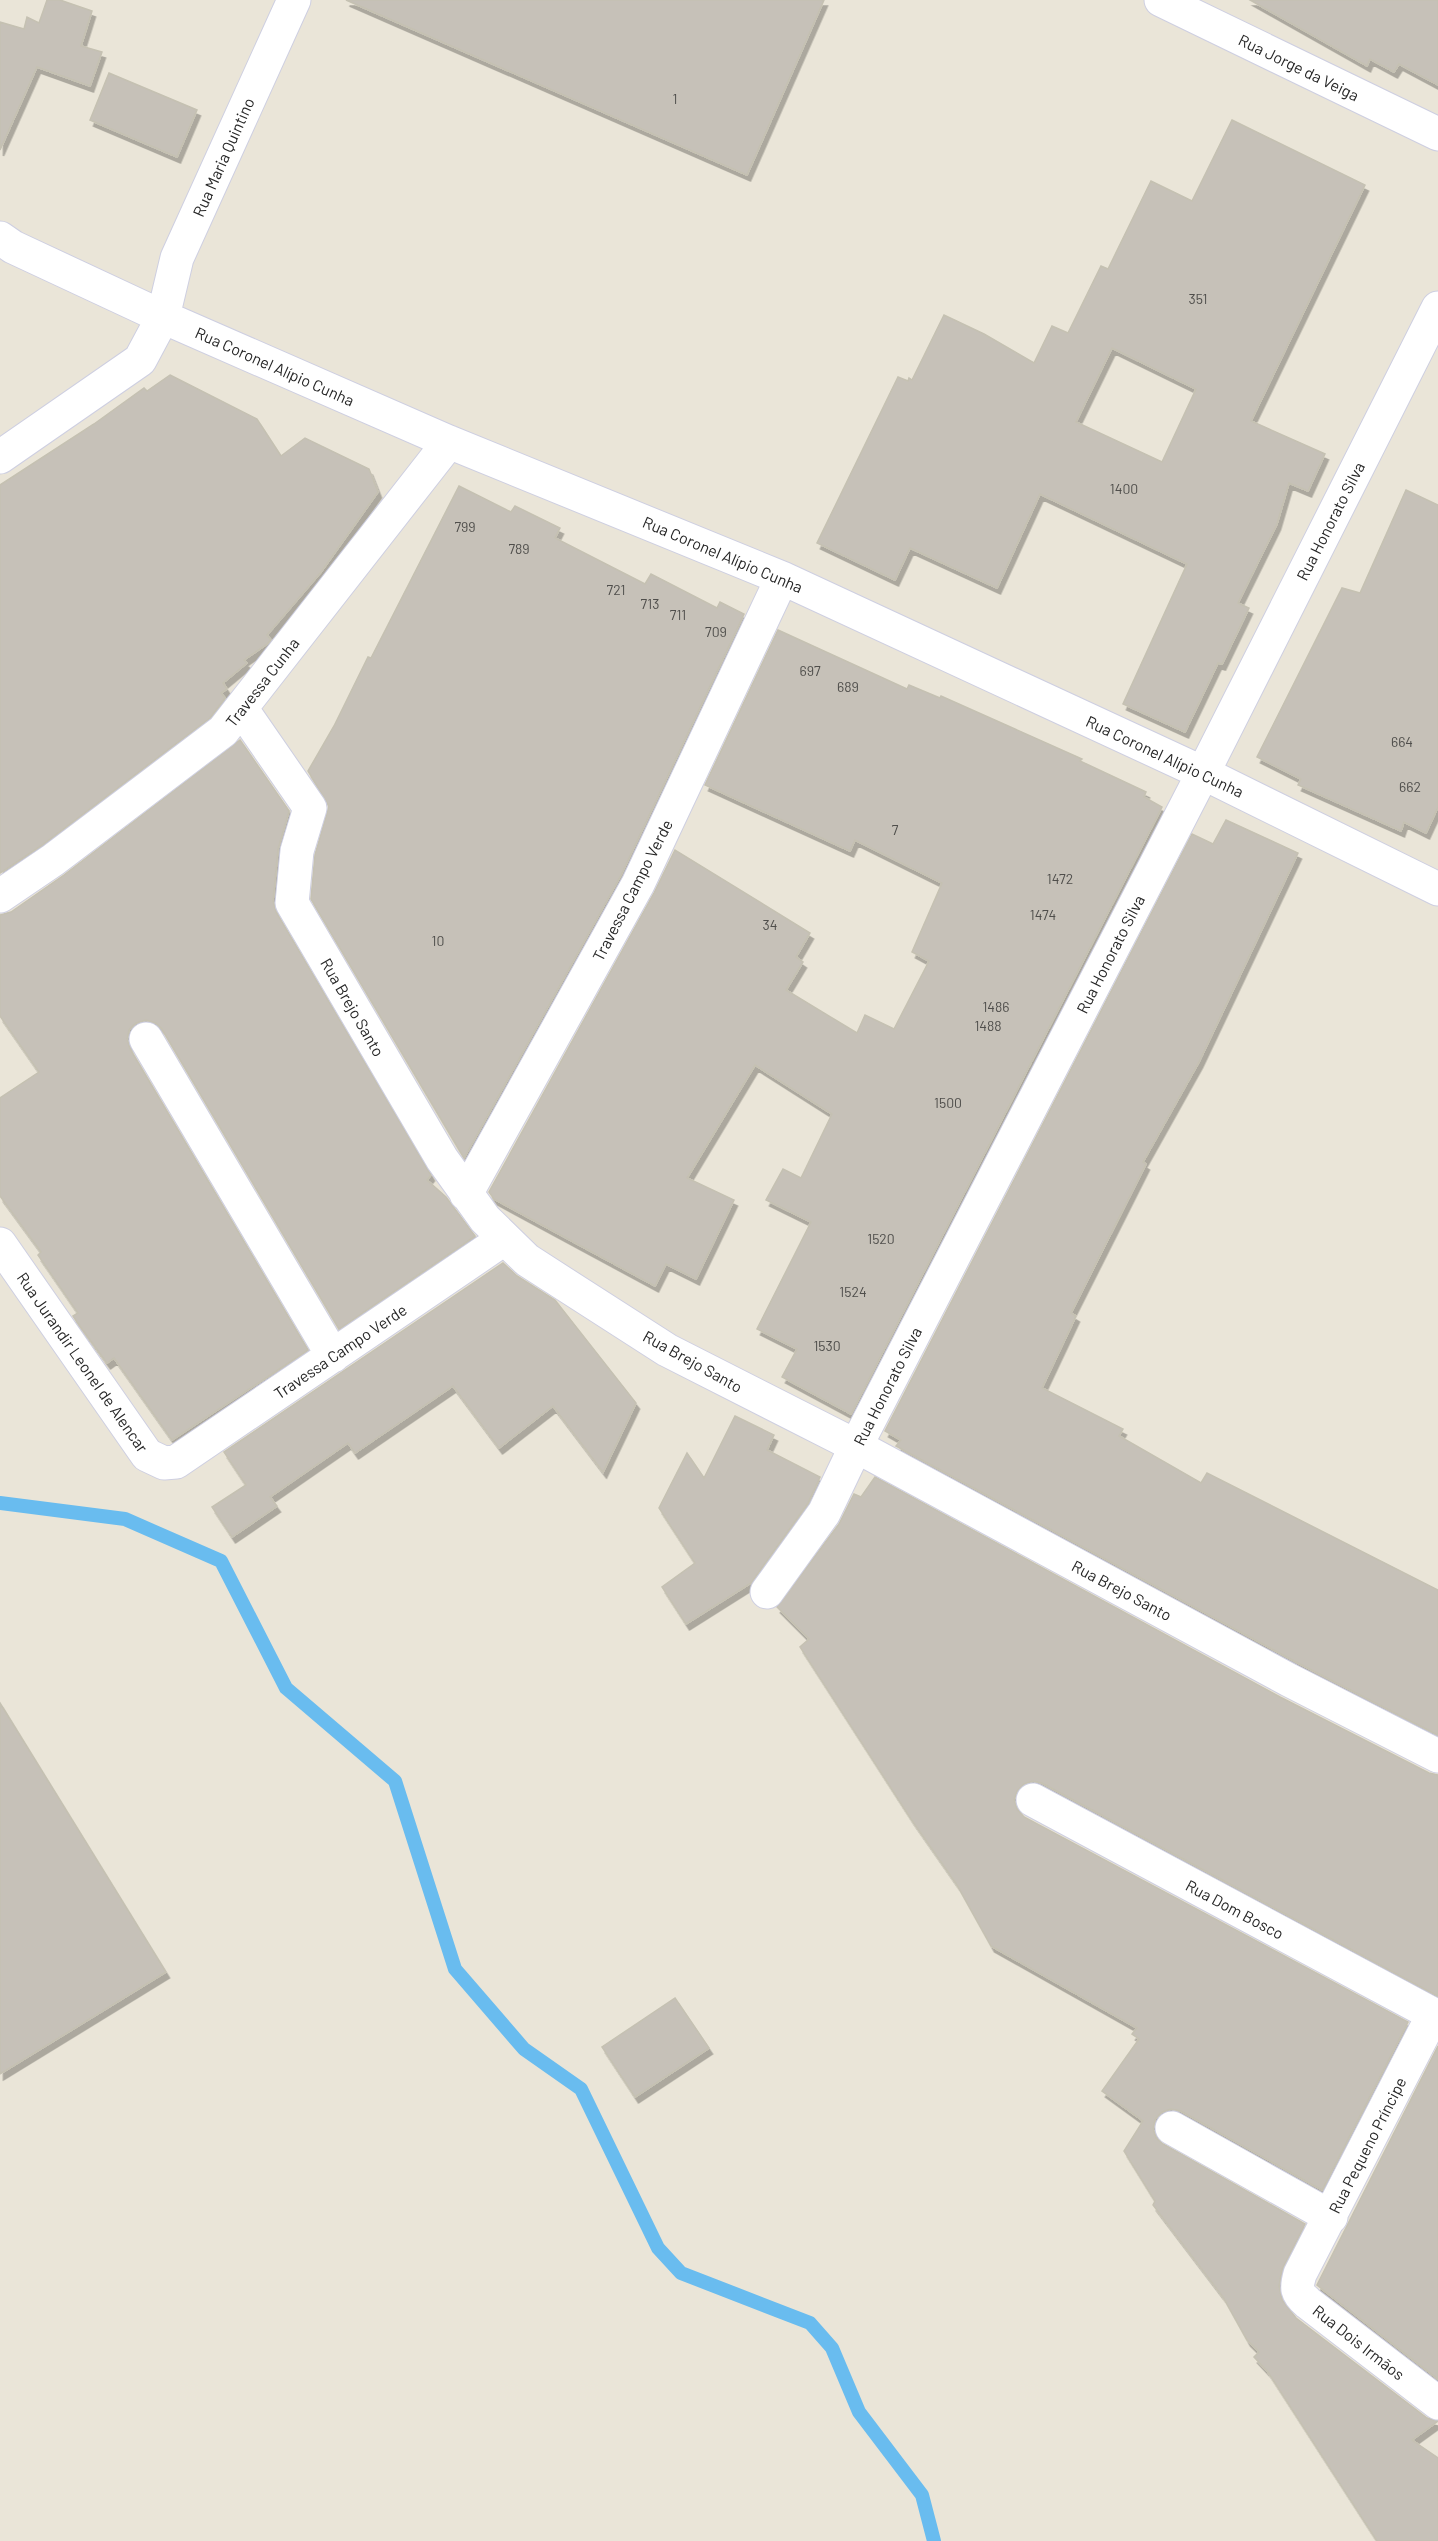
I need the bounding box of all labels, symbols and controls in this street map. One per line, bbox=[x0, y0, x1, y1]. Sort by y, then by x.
street label: Rua Jorge da Veiga bbox=[1236, 30, 1362, 104]
house number: 1 bbox=[673, 90, 677, 107]
street label: Rua Maria Quintino bbox=[188, 95, 258, 219]
house number: 351 bbox=[1189, 290, 1207, 307]
street label: Rua Coronel Alípio Cunha bbox=[193, 322, 357, 410]
street label: Rua Honorato Silva bbox=[1292, 459, 1368, 583]
house number: 1400 bbox=[1110, 480, 1138, 497]
street label: Rua Coronel Alípio Cunha bbox=[640, 512, 806, 596]
house number: 799 bbox=[454, 518, 476, 535]
house number: 789 bbox=[508, 540, 530, 557]
house number: 721 bbox=[607, 581, 625, 598]
house number: 713 bbox=[641, 595, 659, 612]
house number: 711 bbox=[670, 606, 686, 623]
house number: 709 bbox=[705, 623, 727, 640]
street label: Travessa Cunha bbox=[221, 634, 303, 730]
house number: 697 bbox=[799, 662, 821, 679]
house number: 689 bbox=[837, 678, 859, 695]
street label: Rua Coronel Alípio Cunha bbox=[1083, 711, 1247, 801]
house number: 664 bbox=[1391, 733, 1413, 750]
house number: 662 bbox=[1399, 778, 1421, 795]
street label: Travessa Campo Verde bbox=[588, 816, 676, 964]
house number: 7 bbox=[892, 821, 899, 838]
house number: 1472 bbox=[1047, 870, 1073, 887]
street label: Rua Honorato Silva bbox=[1072, 892, 1148, 1016]
house number: 1474 bbox=[1030, 906, 1056, 923]
house number: 34 bbox=[763, 916, 777, 933]
house number: 10 bbox=[432, 932, 444, 949]
street label: Rua Brejo Santo bbox=[317, 954, 389, 1060]
house number: 1486 bbox=[982, 998, 1010, 1015]
house number: 1488 bbox=[974, 1017, 1002, 1034]
house number: 1500 bbox=[934, 1094, 962, 1111]
house number: 1520 bbox=[867, 1230, 895, 1247]
street label: Rua Jurandir Leonel de Alencar bbox=[13, 1268, 153, 1456]
house number: 1524 bbox=[839, 1283, 867, 1300]
street label: Travessa Campo Verde bbox=[270, 1299, 410, 1403]
street label: Rua Honorato Silva bbox=[849, 1324, 925, 1448]
street label: Rua Brejo Santo bbox=[640, 1326, 746, 1396]
house number: 1530 bbox=[813, 1337, 841, 1354]
street label: Rua Brejo Santo bbox=[1069, 1556, 1175, 1624]
street label: Rua Dom Bosco bbox=[1183, 1875, 1287, 1943]
street label: Rua Pequeno Príncipe bbox=[1324, 2074, 1410, 2216]
street label: Rua Dois Irmãos bbox=[1309, 2300, 1409, 2384]

